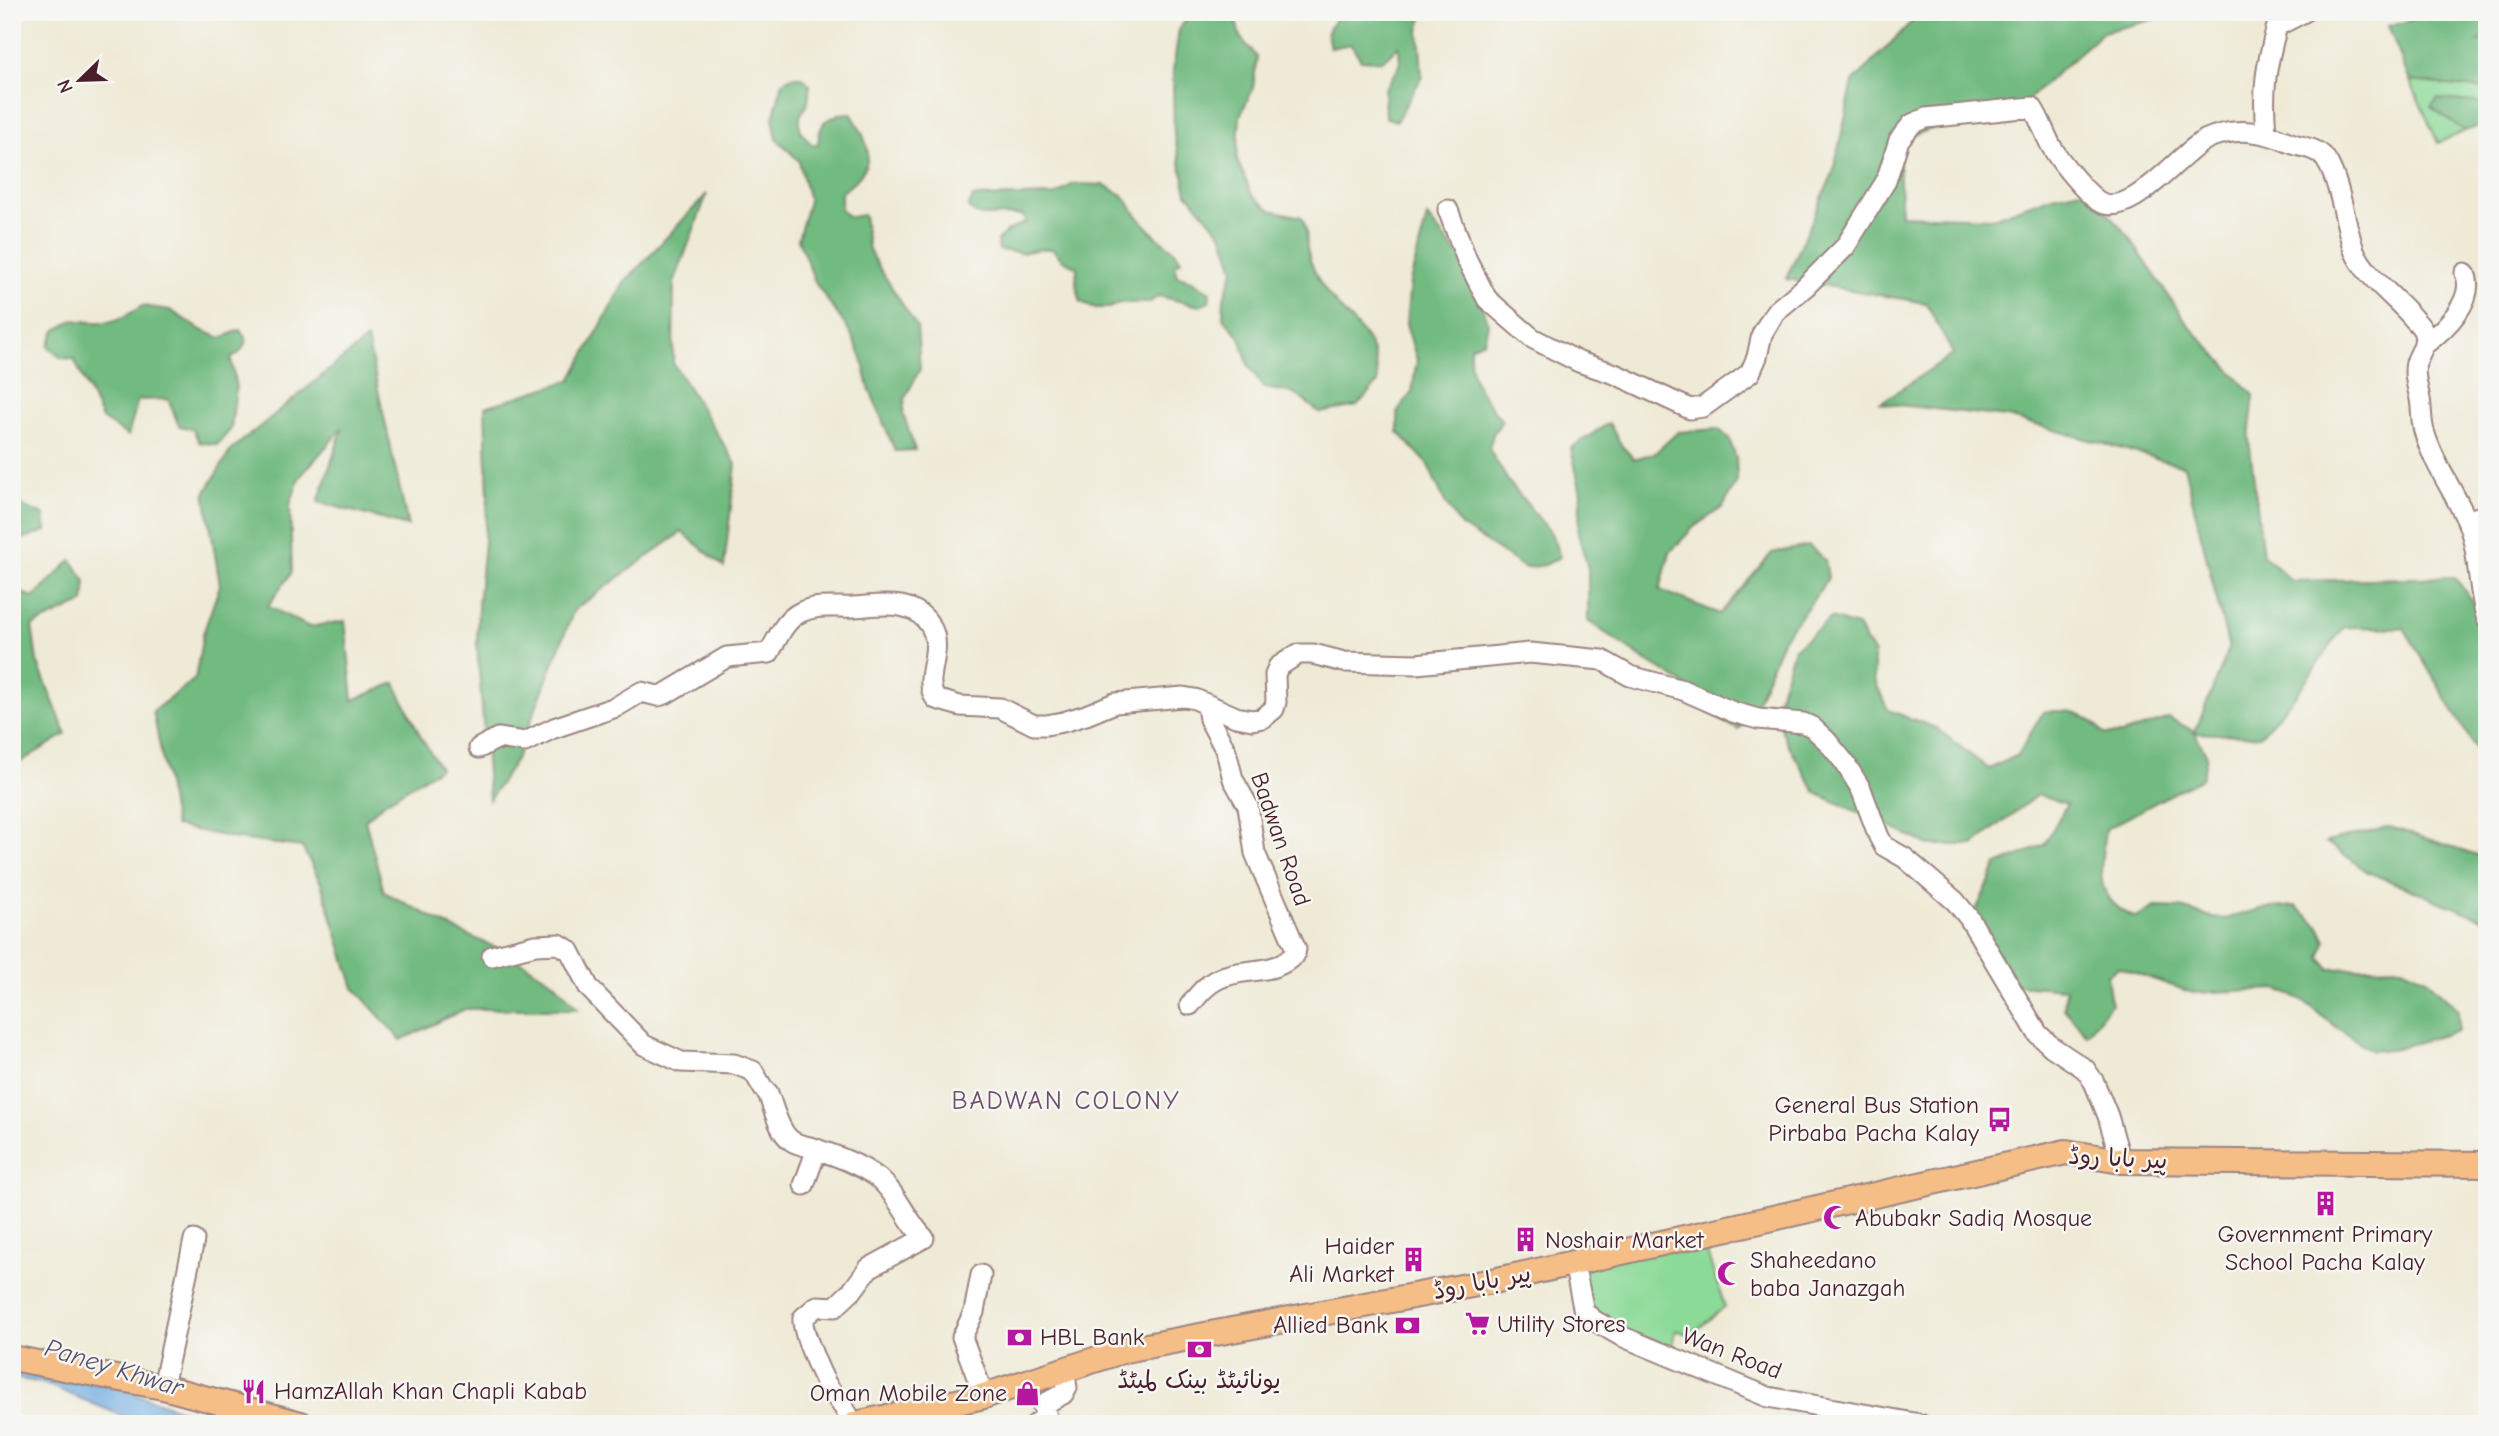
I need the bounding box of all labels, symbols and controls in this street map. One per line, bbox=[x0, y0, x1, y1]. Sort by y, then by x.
north arrow bbox=[46, 46, 116, 116]
text: N bbox=[53, 76, 78, 96]
street label: Badwan Road bbox=[1245, 769, 1317, 909]
district label: BADWAN COLONY bbox=[951, 1086, 1181, 1116]
place label: General Bus Station Pirbaba Pacha Kalay bbox=[1768, 1091, 1979, 1147]
bus stop icon: General Bus Station Pirbaba Pacha Kalay bbox=[1985, 1105, 2013, 1133]
street label: پیر بابا روڈ bbox=[2068, 1141, 2168, 1176]
building icon: Government Primary School Pacha Kalay bbox=[2311, 1189, 2339, 1217]
mosque icon: Abubakr Sadiq Mosque bbox=[1821, 1204, 1849, 1232]
place label: Abubakr Sadiq Mosque bbox=[1855, 1204, 2092, 1232]
place label: Government Primary School Pacha Kalay bbox=[2218, 1220, 2433, 1276]
building icon: Noshair Market bbox=[1511, 1226, 1539, 1254]
place label: Noshair Market bbox=[1545, 1226, 1705, 1254]
place label: Haider Ali Market bbox=[1289, 1232, 1395, 1288]
building icon: Haider Ali Market bbox=[1400, 1246, 1428, 1274]
place label: Shaheedano baba Janazgah bbox=[1750, 1246, 1905, 1302]
street label: پیر بابا روڈ bbox=[1431, 1259, 1534, 1306]
mosque icon: Shaheedano baba Janazgah bbox=[1716, 1260, 1744, 1288]
supermarket icon: Utility Stores bbox=[1463, 1310, 1491, 1338]
place label: Utility Stores bbox=[1497, 1310, 1625, 1338]
place label: Allied Bank bbox=[1273, 1311, 1388, 1339]
bank icon: Allied Bank bbox=[1394, 1311, 1422, 1339]
street label: Wan Road bbox=[1678, 1321, 1786, 1385]
bank icon: HBL Bank bbox=[1006, 1323, 1034, 1351]
place label: HBL Bank bbox=[1040, 1323, 1145, 1351]
water label: Paney Khwar bbox=[41, 1333, 188, 1404]
bank icon: یونائیٹڈ بینک لمیٹڈ bbox=[1185, 1335, 1213, 1363]
place label: یونائیٹڈ بینک لمیٹڈ bbox=[1117, 1366, 1281, 1395]
restaurant icon: HamzAllah Khan Chapli Kabab bbox=[240, 1377, 268, 1405]
place label: HamzAllah Khan Chapli Kabab bbox=[274, 1377, 587, 1405]
place label: Oman Mobile Zone bbox=[810, 1379, 1007, 1407]
shop icon: Oman Mobile Zone bbox=[1013, 1379, 1041, 1407]

